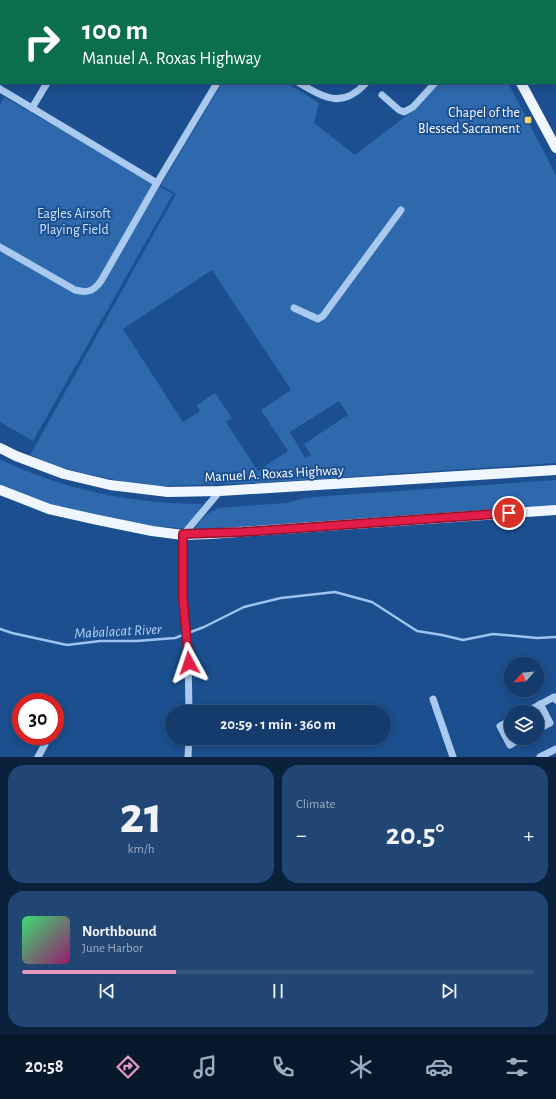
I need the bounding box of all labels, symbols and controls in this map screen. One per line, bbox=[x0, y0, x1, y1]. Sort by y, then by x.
icon: right bbox=[16, 16, 68, 68]
text: 100 m bbox=[82, 17, 148, 45]
text: Manuel A. Roxas Highway bbox=[82, 50, 261, 68]
place label: Chapel of the Blessed Sacrament bbox=[418, 106, 521, 136]
marker: Chapel of the Blessed Sacrament bbox=[523, 115, 533, 125]
park label: Eagles Airsoft Playing Field bbox=[37, 207, 111, 237]
street label: Manuel A. Roxas Highway bbox=[204, 463, 344, 485]
pin bbox=[492, 496, 526, 530]
icon: arrive bbox=[498, 502, 520, 524]
water label: Mabalacat River bbox=[74, 622, 163, 641]
position arrow bbox=[168, 642, 210, 684]
north arrow bbox=[504, 657, 544, 697]
map controls bbox=[504, 657, 544, 745]
speed limit sign: 30 bbox=[12, 693, 64, 745]
button: layers bbox=[504, 705, 544, 745]
text: 20:59 · 1 min · 360 m bbox=[220, 717, 336, 732]
text: 21 bbox=[119, 790, 163, 842]
text: Climate bbox=[296, 798, 335, 811]
text: 20.5° bbox=[386, 820, 444, 850]
text: − bbox=[296, 824, 307, 846]
text: + bbox=[523, 824, 534, 846]
text: km/h bbox=[128, 843, 154, 856]
text: Northbound bbox=[82, 924, 157, 939]
text: June Harbor bbox=[82, 942, 143, 955]
icon: previous bbox=[96, 980, 118, 1002]
icon: pause bbox=[267, 980, 289, 1002]
icon: next bbox=[438, 980, 460, 1002]
icon: directions bbox=[114, 1053, 142, 1081]
icon: music bbox=[191, 1053, 219, 1081]
icon: phone bbox=[269, 1053, 297, 1081]
icon: climate bbox=[347, 1053, 375, 1081]
icon: car bbox=[425, 1053, 453, 1081]
icon: filters bbox=[503, 1053, 531, 1081]
text: 20:58 bbox=[25, 1058, 64, 1076]

